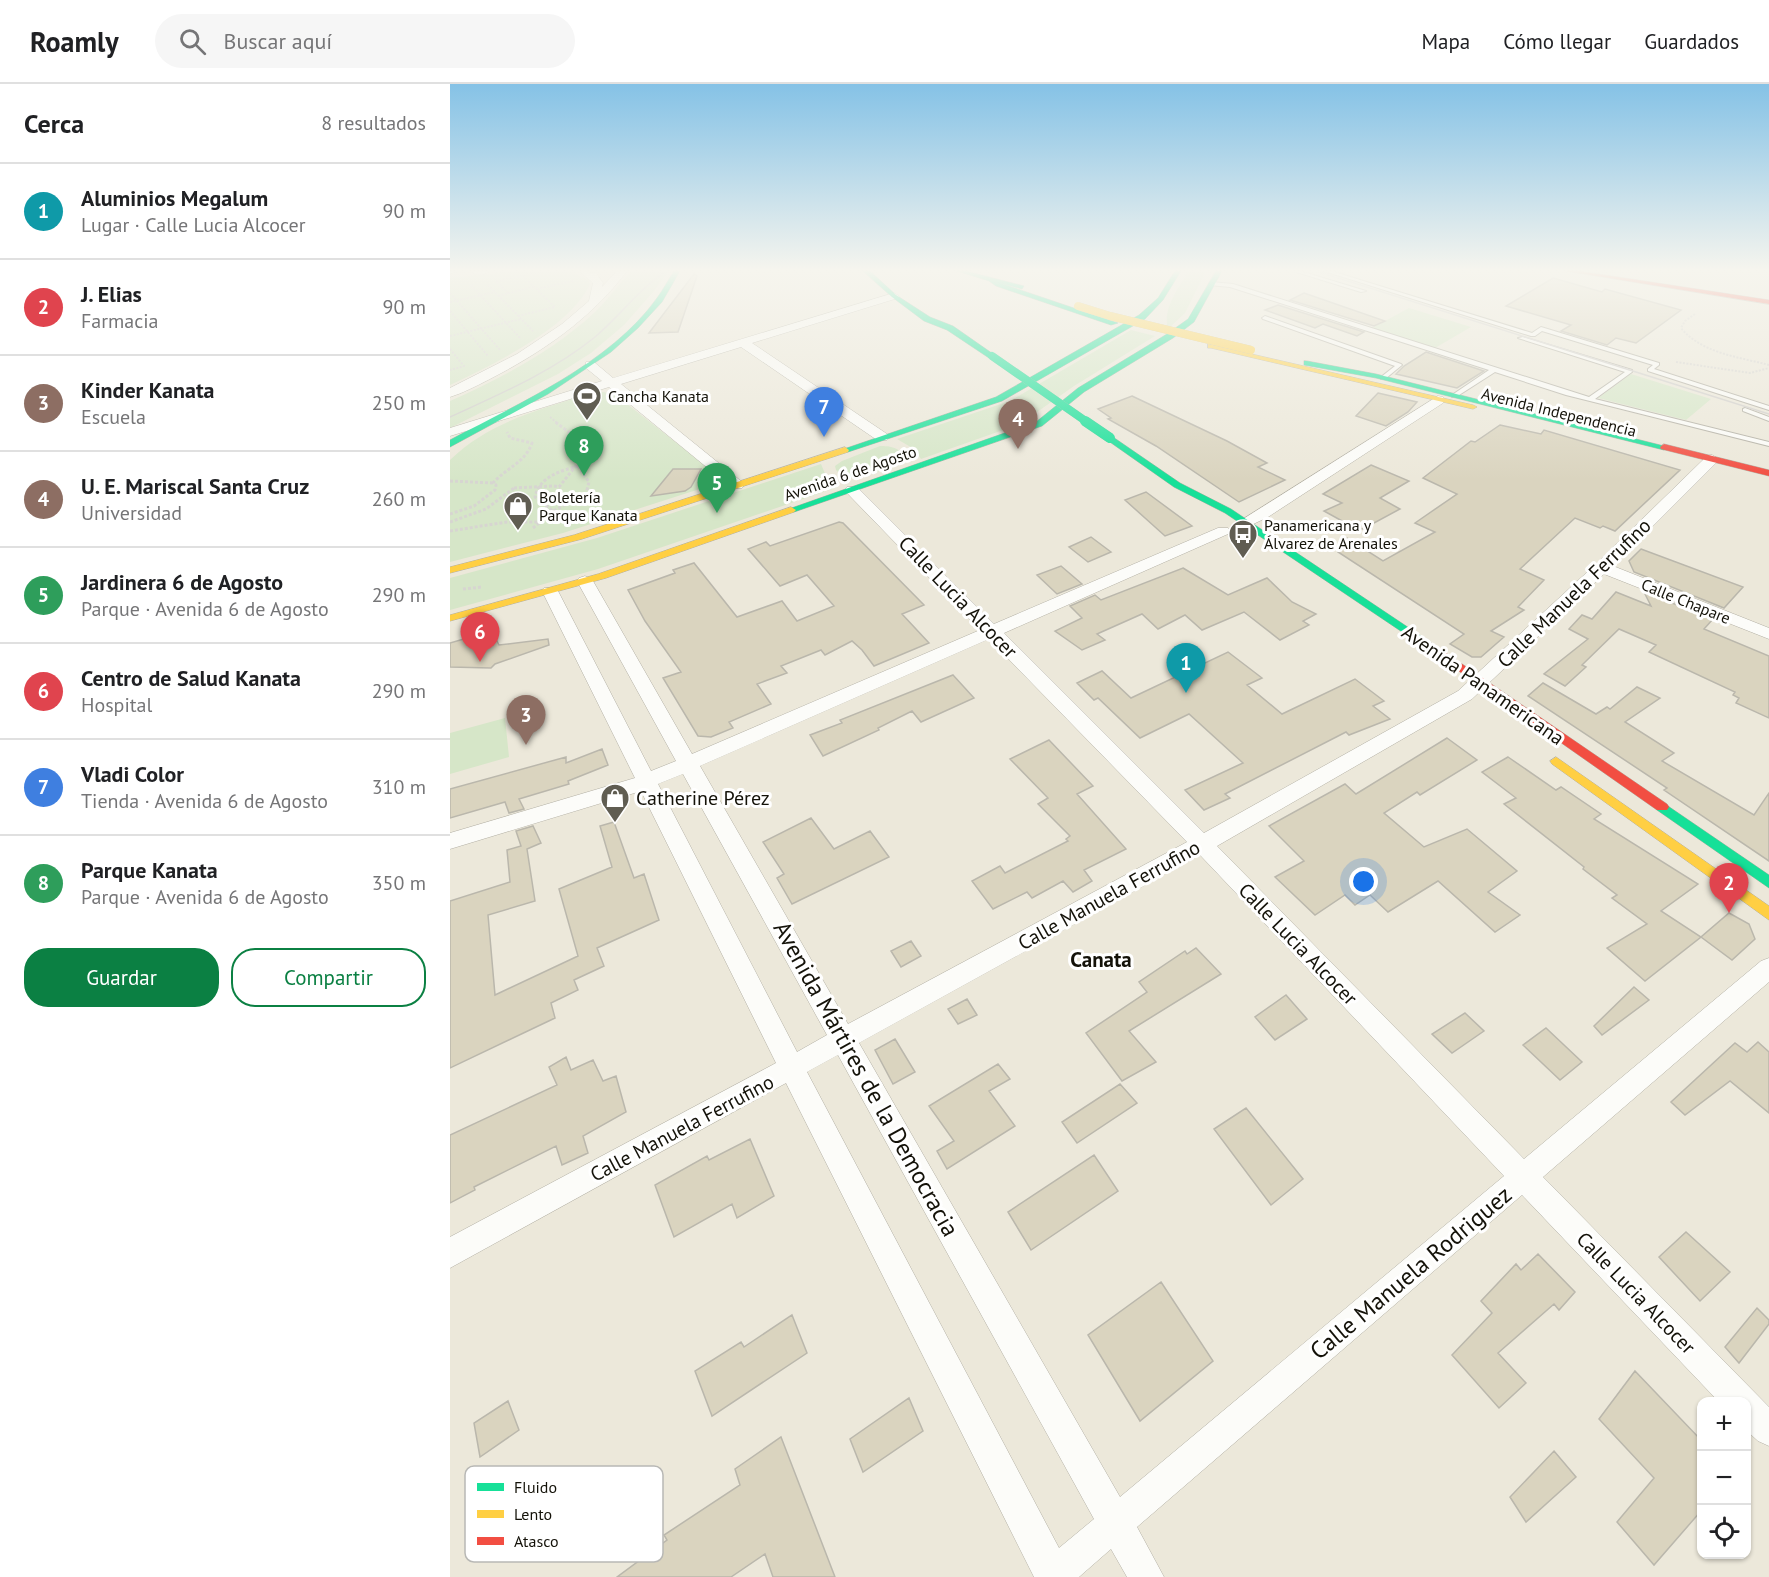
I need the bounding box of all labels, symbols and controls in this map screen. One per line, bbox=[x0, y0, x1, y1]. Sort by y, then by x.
search box bbox=[155, 14, 575, 68]
text: Roamly bbox=[30, 23, 119, 60]
icon: search bbox=[176, 25, 209, 58]
text: Buscar aquí bbox=[224, 27, 332, 55]
text: Mapa bbox=[1421, 28, 1470, 55]
text: Cómo llegar bbox=[1503, 28, 1611, 55]
text: Guardados bbox=[1644, 28, 1739, 55]
text: Cerca bbox=[24, 107, 84, 140]
text: 8 resultados bbox=[321, 110, 426, 136]
text: Aluminios Megalum bbox=[81, 184, 268, 212]
text: 1 bbox=[38, 198, 49, 224]
text: 90 m bbox=[383, 198, 426, 224]
text: Lugar · Calle Lucia Alcocer bbox=[81, 212, 305, 238]
text: J. Elias bbox=[81, 280, 142, 308]
text: 2 bbox=[38, 294, 49, 320]
text: 90 m bbox=[383, 294, 426, 320]
text: Farmacia bbox=[81, 308, 159, 334]
text: Kinder Kanata bbox=[81, 376, 214, 404]
sports icon: Cancha Kanata bbox=[571, 380, 603, 422]
street label: Avenida Independencia bbox=[1479, 383, 1639, 441]
place label: Cancha Kanata bbox=[608, 386, 709, 406]
pin: 7 bbox=[804, 388, 844, 437]
text: 3 bbox=[38, 390, 49, 416]
text: 250 m bbox=[372, 390, 426, 416]
pin: 4 bbox=[998, 400, 1038, 449]
text: Escuela bbox=[81, 404, 146, 430]
pin: 8 bbox=[564, 426, 604, 476]
street label: Avenida 6 de Agosto bbox=[781, 441, 919, 505]
pin: 5 bbox=[698, 464, 736, 513]
text: U. E. Mariscal Santa Cruz bbox=[81, 472, 309, 500]
text: 4 bbox=[38, 486, 49, 512]
text: 260 m bbox=[372, 486, 426, 512]
place label: Boletería Parque Kanata bbox=[539, 487, 638, 525]
shop icon: Boletería Parque Kanata bbox=[502, 490, 534, 532]
text: Universidad bbox=[81, 500, 182, 526]
street label: Calle Manuela Ferrufino bbox=[1492, 513, 1656, 673]
place label: Panamericana y Álvarez de Arenales bbox=[1264, 515, 1398, 553]
bus stop icon: Panamericana y Álvarez de Arenales bbox=[1227, 518, 1259, 560]
street label: Calle Lucia Alcocer bbox=[893, 530, 1023, 664]
text: Jardinera 6 de Agosto bbox=[81, 568, 283, 596]
street label: Calle Chapare bbox=[1638, 574, 1734, 628]
text: 5 bbox=[38, 582, 49, 608]
text: 290 m bbox=[372, 582, 426, 608]
text: Parque · Avenida 6 de Agosto bbox=[81, 596, 329, 622]
pin: 6 bbox=[460, 612, 500, 662]
street label: Avenida Panamericana bbox=[1397, 619, 1569, 751]
pin: 1 bbox=[1166, 644, 1206, 693]
text: Centro de Salud Kanata bbox=[81, 664, 301, 692]
text: 6 bbox=[38, 678, 49, 704]
text: 290 m bbox=[372, 678, 426, 704]
text: Hospital bbox=[81, 692, 152, 718]
pin: 3 bbox=[506, 696, 546, 745]
text: Vladi Color bbox=[81, 760, 184, 788]
text: 7 bbox=[38, 774, 49, 800]
text: 310 m bbox=[372, 774, 426, 800]
shop icon: Catherine Pérez bbox=[599, 782, 631, 824]
place label: Catherine Pérez bbox=[636, 785, 770, 811]
text: Tienda · Avenida 6 de Agosto bbox=[81, 788, 328, 814]
street label: Calle Manuela Ferrufino bbox=[1013, 834, 1205, 956]
text: Parque Kanata bbox=[81, 856, 218, 884]
pin: 2 bbox=[1710, 864, 1748, 913]
your location bbox=[1349, 867, 1378, 896]
text: 8 bbox=[38, 870, 49, 896]
text: 350 m bbox=[372, 870, 426, 896]
street label: Calle Lucia Alcocer bbox=[1233, 877, 1363, 1011]
text: Parque · Avenida 6 de Agosto bbox=[81, 884, 329, 910]
street label: Avenida Mártires de la Democracia bbox=[767, 916, 966, 1242]
district label: Canata bbox=[1070, 946, 1132, 973]
button: Guardar bbox=[24, 948, 219, 1007]
button: Compartir bbox=[231, 948, 426, 1007]
street label: Calle Manuela Ferrufino bbox=[586, 1069, 778, 1187]
street label: Calle Manuela Rodriguez bbox=[1303, 1179, 1518, 1366]
street label: Calle Lucia Alcocer bbox=[1571, 1226, 1701, 1360]
map controls bbox=[1697, 1397, 1751, 1559]
button: + bbox=[1697, 1397, 1751, 1451]
button: − bbox=[1697, 1451, 1751, 1505]
legend bbox=[465, 1466, 663, 1562]
text: Fluido bbox=[514, 1477, 557, 1497]
text: Lento bbox=[514, 1504, 552, 1524]
button: locate bbox=[1697, 1505, 1751, 1559]
text: Atasco bbox=[514, 1531, 559, 1551]

